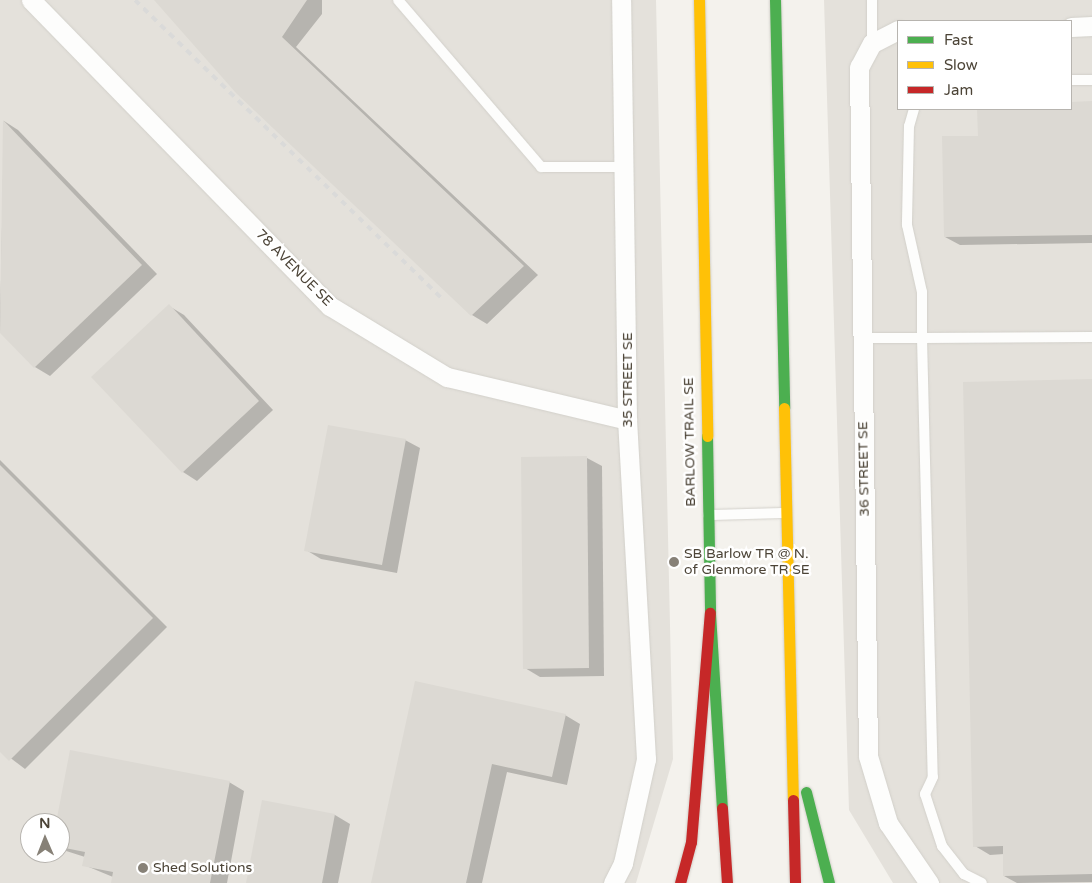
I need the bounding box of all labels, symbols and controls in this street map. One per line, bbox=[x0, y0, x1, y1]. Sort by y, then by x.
legend bbox=[897, 20, 1072, 110]
text: Fast bbox=[944, 31, 973, 49]
text: Slow bbox=[944, 56, 978, 74]
text: Jam bbox=[944, 81, 973, 99]
street label: 78 AVENUE SE bbox=[252, 226, 336, 310]
street label: 35 STREET SE bbox=[620, 332, 636, 428]
street label: BARLOW TRAIL SE bbox=[680, 377, 700, 507]
street label: 36 STREET SE bbox=[855, 421, 873, 517]
place label: SB Barlow TR @ N. of Glenmore TR SE bbox=[684, 546, 810, 578]
marker: SB Barlow TR @ N. of Glenmore TR SE bbox=[668, 556, 680, 568]
north arrow bbox=[20, 813, 70, 863]
text: N bbox=[39, 815, 51, 832]
place label: Shed Solutions bbox=[153, 860, 252, 876]
marker: Shed Solutions bbox=[137, 862, 149, 874]

